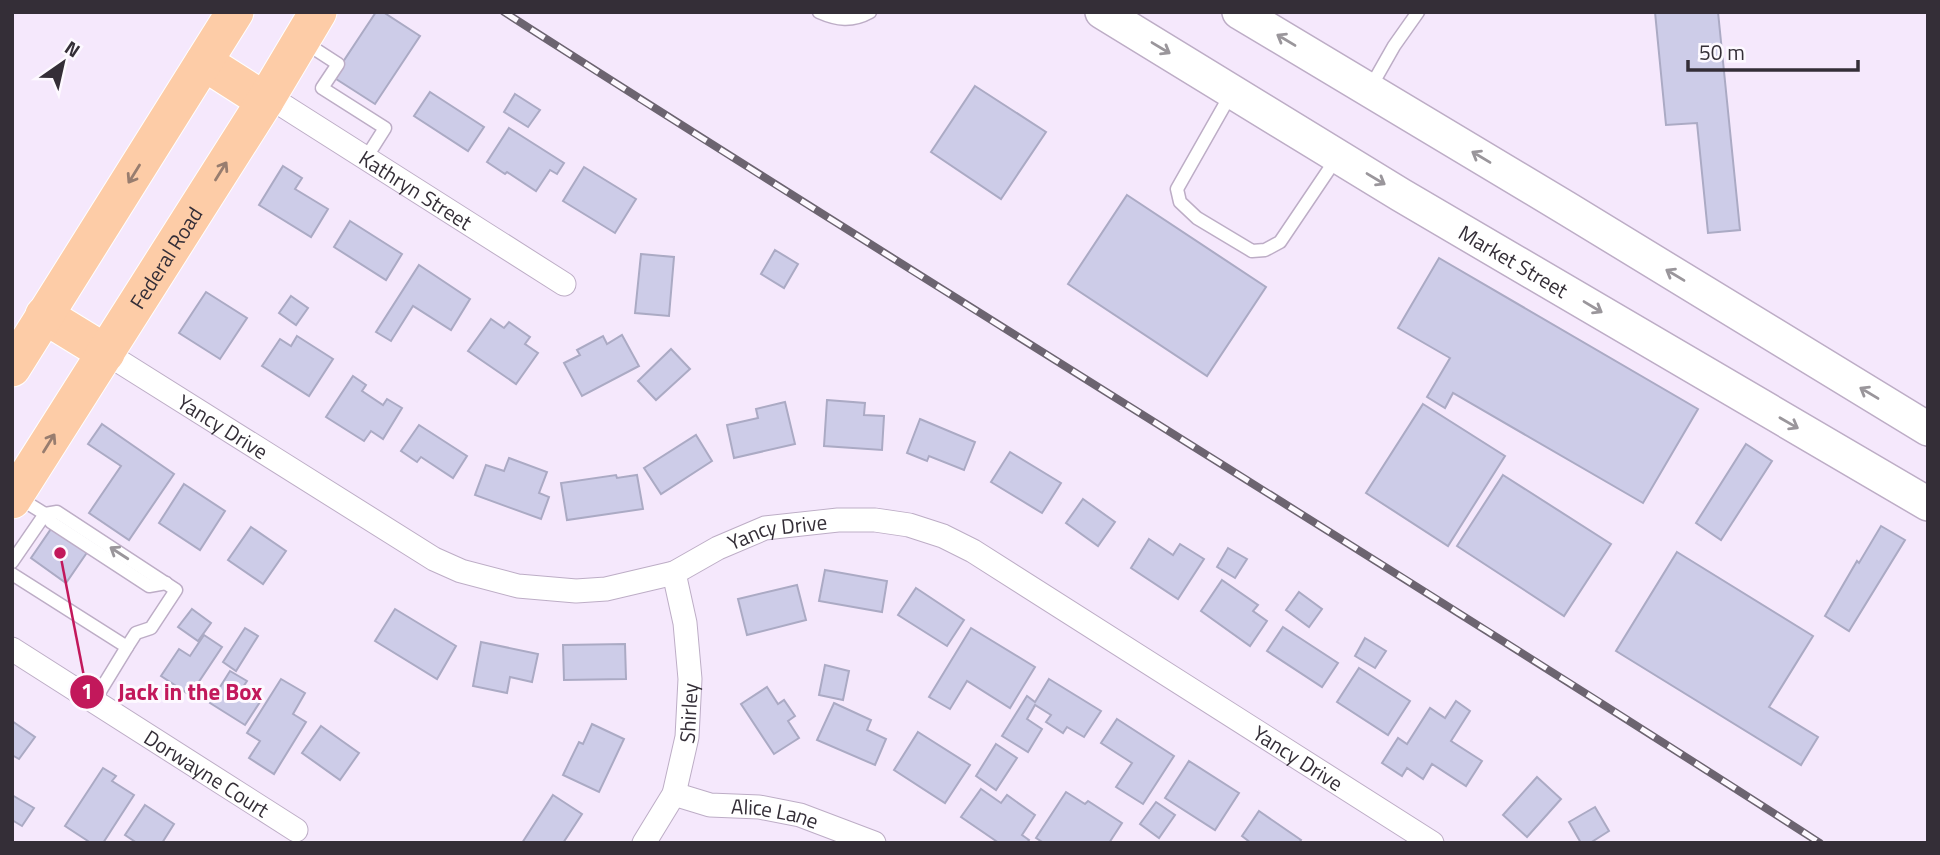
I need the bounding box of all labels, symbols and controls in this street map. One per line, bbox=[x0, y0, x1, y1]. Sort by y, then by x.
north arrow bbox=[28, 28, 98, 98]
scale bar bbox=[1688, 28, 1858, 72]
text: N bbox=[59, 33, 86, 64]
one-way arrow bbox=[1276, 33, 1296, 47]
text: 50 m bbox=[1699, 36, 1745, 68]
one-way arrow bbox=[1150, 41, 1170, 55]
street label: Kathryn Street bbox=[353, 142, 479, 238]
one-way arrow bbox=[1471, 150, 1491, 164]
one-way arrow bbox=[215, 161, 229, 181]
one-way arrow bbox=[126, 163, 140, 183]
one-way arrow bbox=[1365, 173, 1385, 187]
street label: Federal Road bbox=[121, 200, 210, 315]
street label: Market Street bbox=[1453, 216, 1575, 306]
one-way arrow bbox=[1666, 268, 1686, 282]
one-way arrow bbox=[1582, 300, 1602, 314]
street label: Yancy Drive bbox=[171, 386, 274, 467]
one-way arrow bbox=[1860, 386, 1880, 400]
one-way arrow bbox=[1778, 416, 1798, 430]
one-way arrow bbox=[43, 433, 57, 453]
street label: Yancy Drive bbox=[722, 505, 829, 558]
one-way arrow bbox=[110, 546, 129, 560]
callout: Jack in the Box bbox=[69, 670, 277, 714]
text: Jack in the Box bbox=[118, 674, 262, 709]
text: 1 bbox=[81, 675, 93, 707]
street label: Shirley bbox=[670, 682, 706, 746]
street label: Yancy Drive bbox=[1247, 717, 1350, 799]
street label: Dorwayne Court bbox=[138, 721, 276, 825]
street label: Alice Lane bbox=[730, 790, 823, 837]

